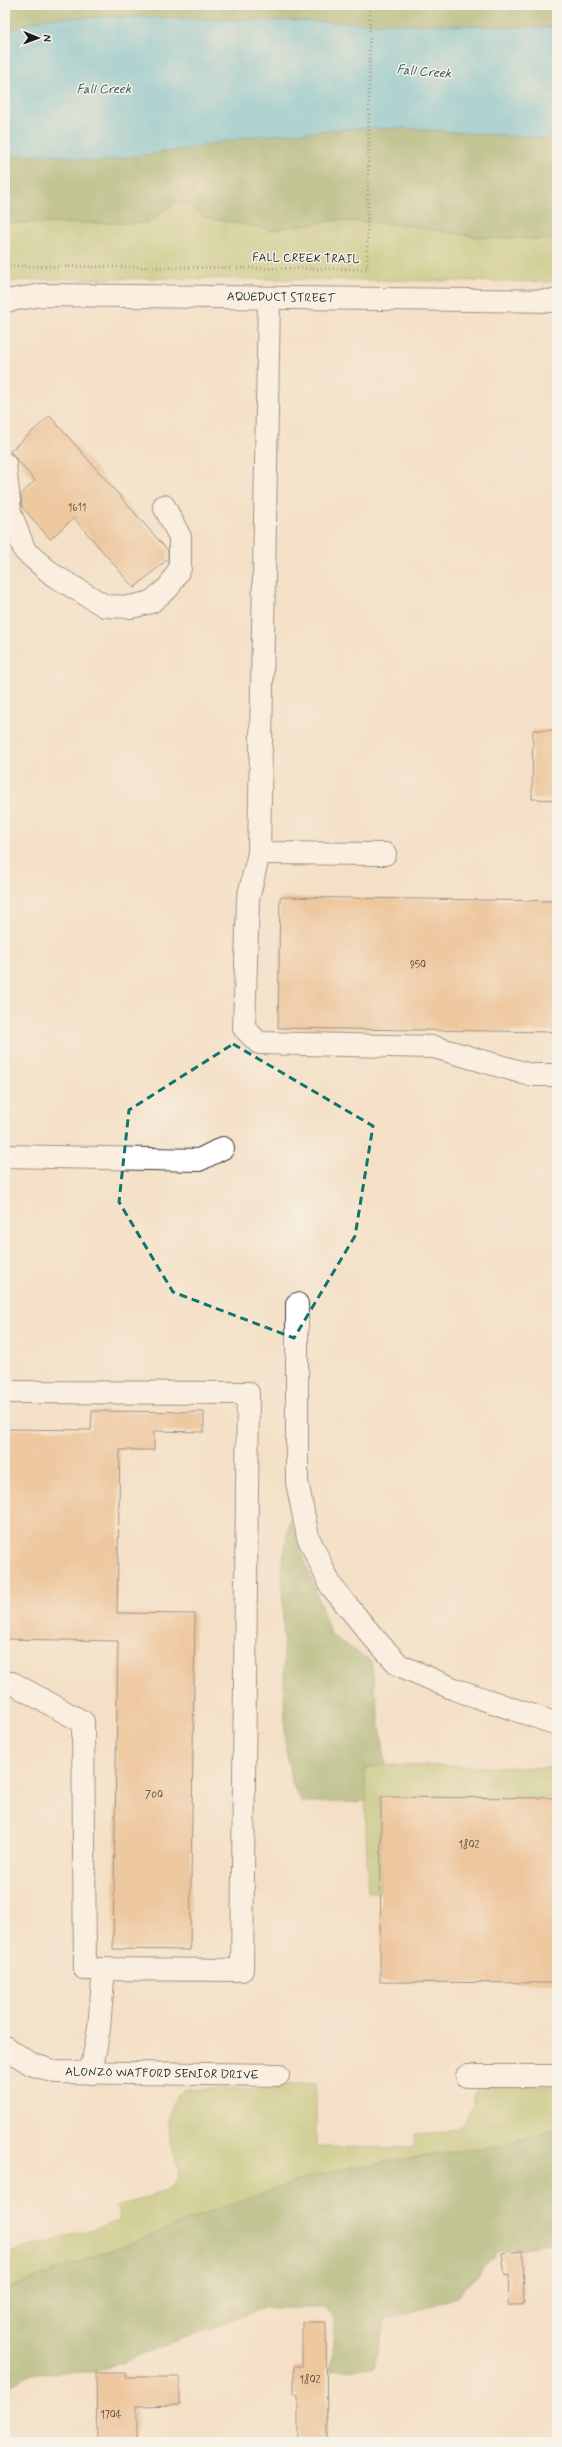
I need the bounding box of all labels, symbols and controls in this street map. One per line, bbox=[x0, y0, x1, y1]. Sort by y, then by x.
north arrow bbox=[18, 18, 58, 58]
text: N bbox=[40, 34, 54, 42]
water label: Fall Creek bbox=[396, 61, 453, 83]
water label: Fall Creek bbox=[77, 81, 132, 98]
street label: FALL CREEK TRAIL bbox=[252, 250, 360, 268]
street label: AQUEDUCT STREET bbox=[227, 289, 336, 307]
house number: 1611 bbox=[68, 502, 86, 515]
house number: 950 bbox=[410, 959, 426, 972]
house number: 700 bbox=[145, 1789, 163, 1802]
house number: 1802 bbox=[459, 1838, 480, 1852]
street label: ALONZO WATFORD SENIOR DRIVE bbox=[65, 2064, 259, 2084]
house number: 1802 bbox=[300, 2373, 321, 2387]
house number: 1704 bbox=[100, 2409, 122, 2422]

